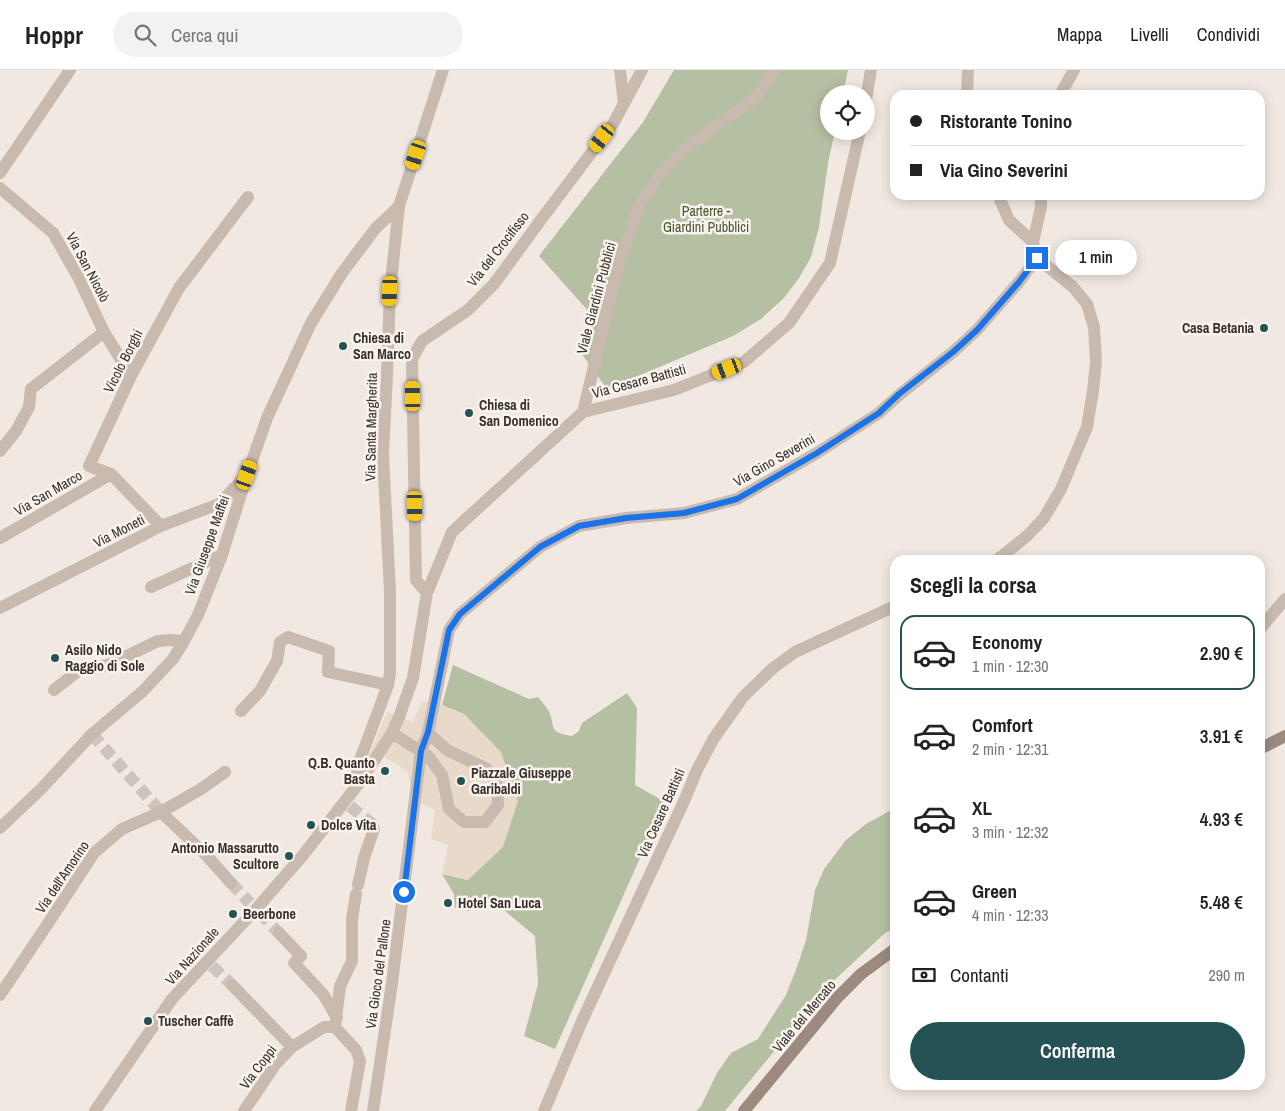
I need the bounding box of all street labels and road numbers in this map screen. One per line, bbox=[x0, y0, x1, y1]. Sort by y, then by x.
street label: Via del Crocifisso bbox=[463, 208, 533, 290]
street label: Via San Nicolò bbox=[62, 229, 114, 305]
street label: Viale Giardini Pubblici bbox=[572, 240, 620, 356]
street label: Vicolo Borghi bbox=[99, 326, 147, 396]
street label: Via Cesare Battisti bbox=[590, 360, 688, 402]
street label: Via Santa Margherita bbox=[361, 372, 381, 482]
street label: Via Gino Severini bbox=[730, 429, 818, 491]
street label: Via San Marco bbox=[11, 466, 85, 520]
street label: Via Giuseppe Maffei bbox=[181, 493, 233, 597]
street label: Via Moneti bbox=[90, 510, 148, 552]
street label: Via Cesare Battisti bbox=[633, 765, 689, 861]
street label: Via dell'Amorino bbox=[31, 837, 93, 917]
street label: Via Gioco del Pallone bbox=[361, 918, 395, 1030]
street label: Via Nazionale bbox=[161, 923, 223, 989]
street label: Viale del Mercato bbox=[768, 976, 840, 1056]
street label: Via Coppi bbox=[236, 1041, 280, 1093]

